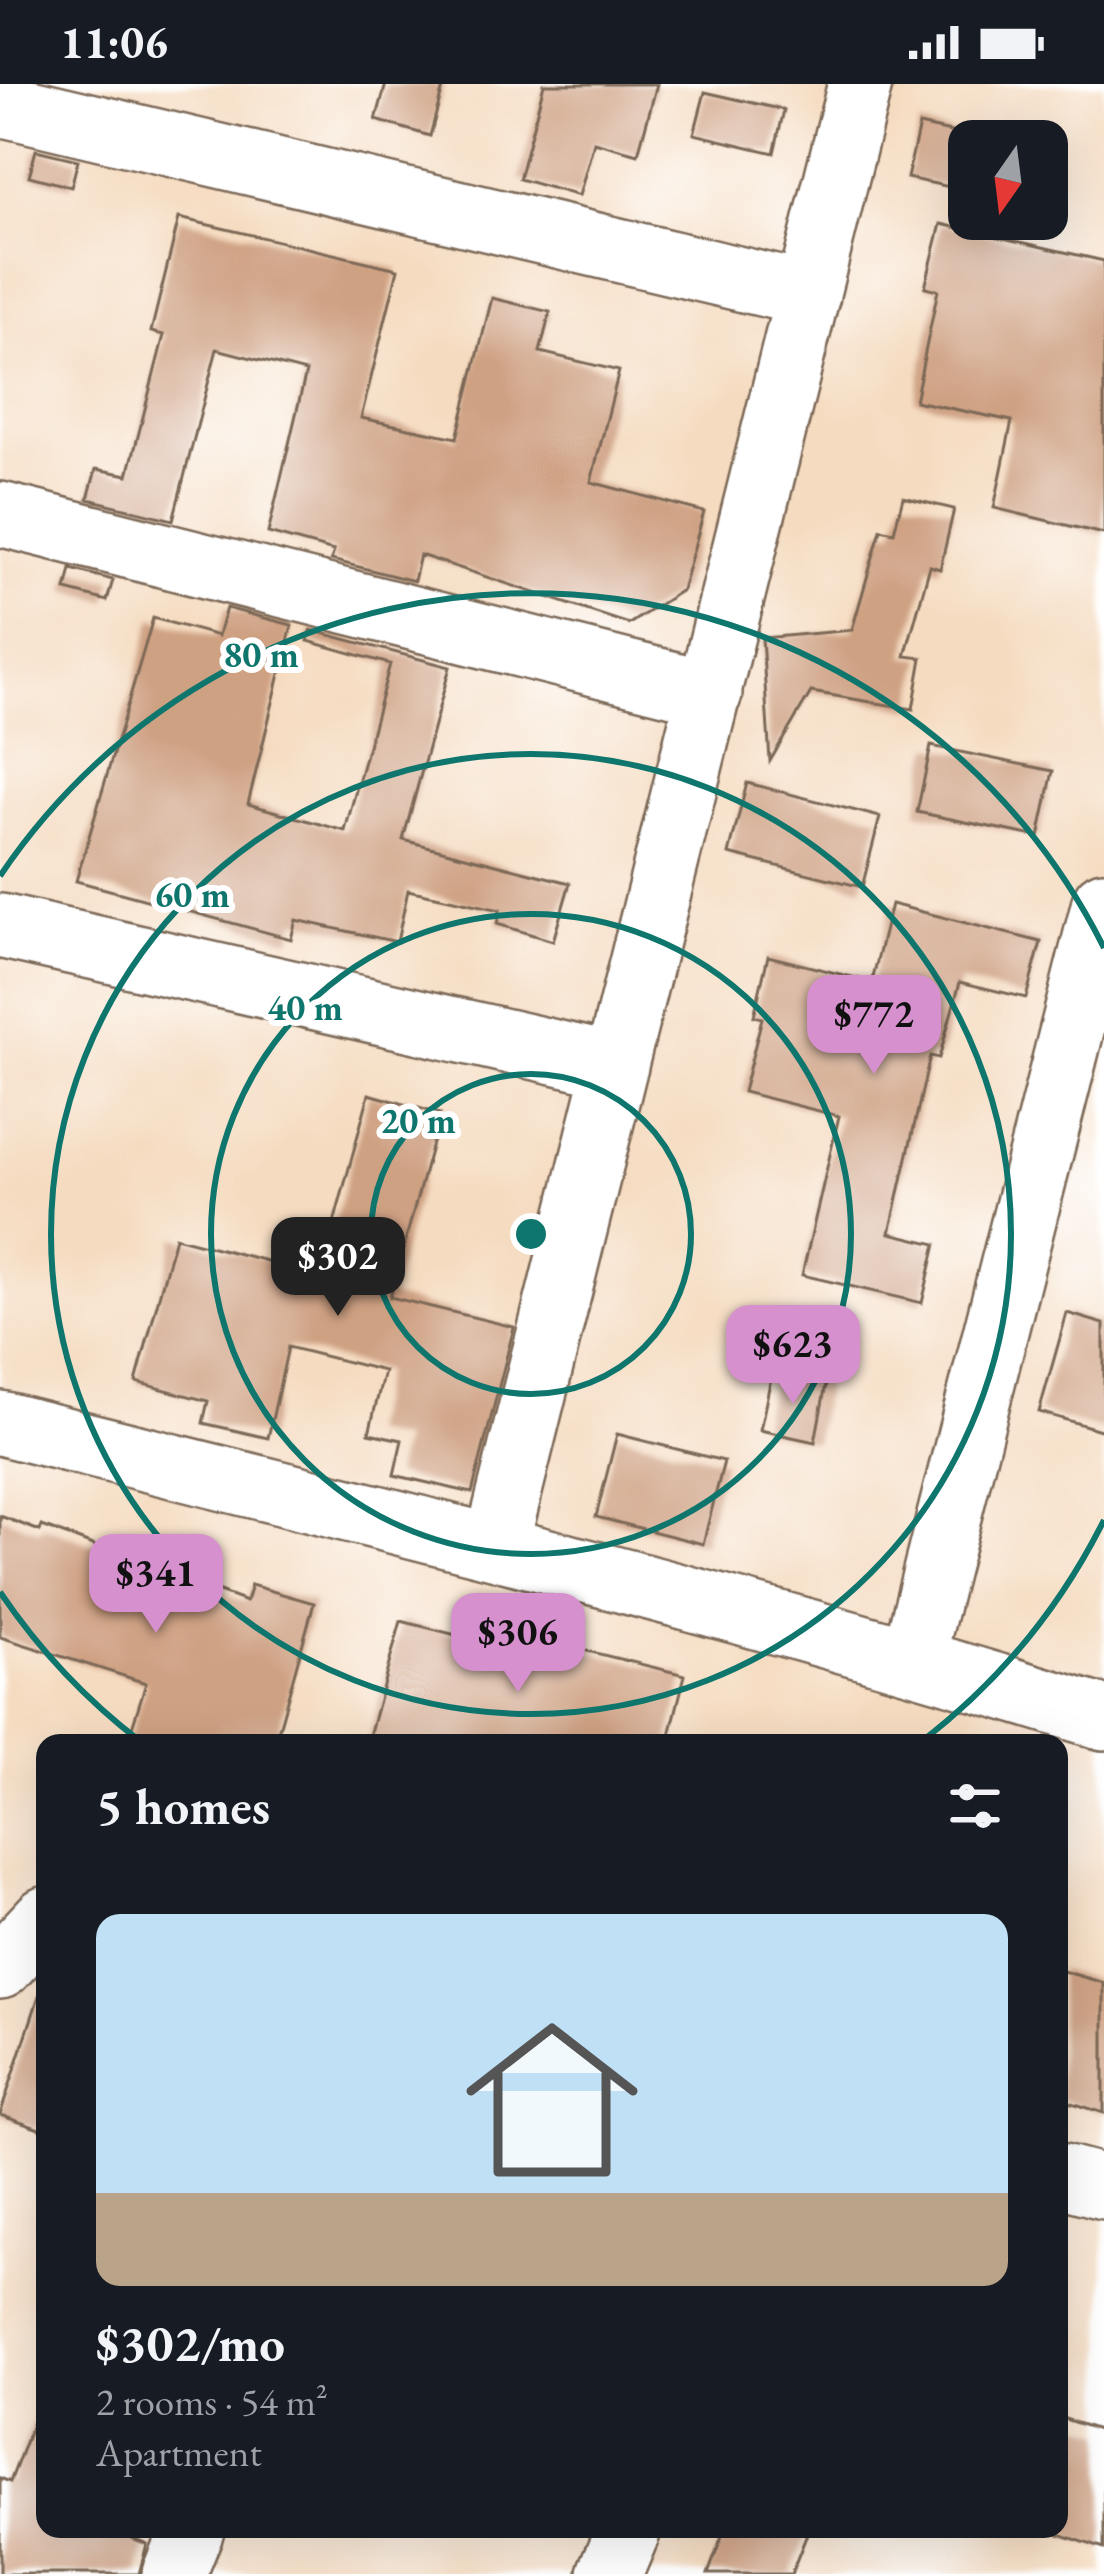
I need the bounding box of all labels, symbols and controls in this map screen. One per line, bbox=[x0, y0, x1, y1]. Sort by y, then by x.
text: 11:06 bbox=[60, 13, 168, 71]
north arrow bbox=[948, 120, 1068, 240]
map controls bbox=[948, 120, 1068, 240]
text: 80 m bbox=[223, 631, 299, 678]
text: 60 m bbox=[154, 871, 230, 918]
pin: $772 bbox=[803, 975, 945, 1077]
text: 40 m bbox=[267, 984, 343, 1031]
text: $772 bbox=[834, 988, 914, 1039]
text: 20 m bbox=[380, 1097, 456, 1144]
centre of rings bbox=[510, 1213, 552, 1255]
pin: $302 bbox=[267, 1217, 409, 1319]
text: $302 bbox=[298, 1230, 378, 1281]
pin: $623 bbox=[722, 1305, 864, 1407]
text: $623 bbox=[753, 1318, 833, 1369]
pin: $341 bbox=[85, 1534, 227, 1636]
text: $341 bbox=[116, 1547, 196, 1598]
pin: $306 bbox=[447, 1593, 589, 1695]
text: $306 bbox=[478, 1606, 558, 1657]
text: 5 homes bbox=[96, 1773, 270, 1839]
icon: filters bbox=[942, 1773, 1008, 1839]
icon: home bbox=[444, 1992, 660, 2208]
text: $302/mo bbox=[96, 2310, 285, 2376]
text: 2 rooms · 54 m² bbox=[96, 2376, 328, 2427]
text: Apartment bbox=[96, 2427, 262, 2478]

